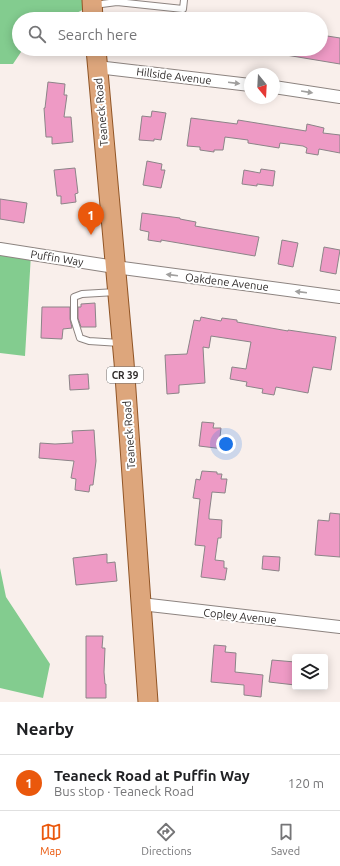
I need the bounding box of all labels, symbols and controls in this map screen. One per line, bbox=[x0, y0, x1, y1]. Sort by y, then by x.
search box bbox=[12, 12, 328, 56]
icon: search bbox=[26, 23, 48, 45]
text: Search here bbox=[58, 26, 137, 43]
street label: Hillside Avenue bbox=[136, 65, 212, 87]
north arrow bbox=[244, 68, 280, 104]
street label: Teaneck Road bbox=[92, 77, 110, 147]
one-way arrow bbox=[227, 80, 240, 86]
one-way arrow bbox=[301, 89, 313, 95]
pin: 1 bbox=[78, 202, 104, 235]
street label: Puffin Way bbox=[30, 248, 85, 268]
street label: Oakdene Avenue bbox=[185, 271, 269, 293]
one-way arrow bbox=[166, 272, 178, 278]
one-way arrow bbox=[295, 289, 307, 295]
road number: CR 39 bbox=[107, 367, 143, 383]
street label: Teaneck Road bbox=[121, 401, 137, 469]
your location bbox=[216, 434, 236, 454]
street label: Copley Avenue bbox=[203, 606, 277, 626]
map controls bbox=[292, 654, 328, 690]
button: layers bbox=[292, 654, 328, 690]
text: Nearby bbox=[16, 719, 74, 738]
text: Teaneck Road at Puffin Way bbox=[54, 767, 250, 784]
text: 1 bbox=[25, 776, 33, 790]
text: 120 m bbox=[288, 776, 324, 790]
text: Bus stop · Teaneck Road bbox=[54, 784, 194, 798]
tab: Map bbox=[40, 821, 62, 857]
tab: Directions bbox=[141, 821, 191, 857]
tab: Saved bbox=[271, 821, 300, 857]

